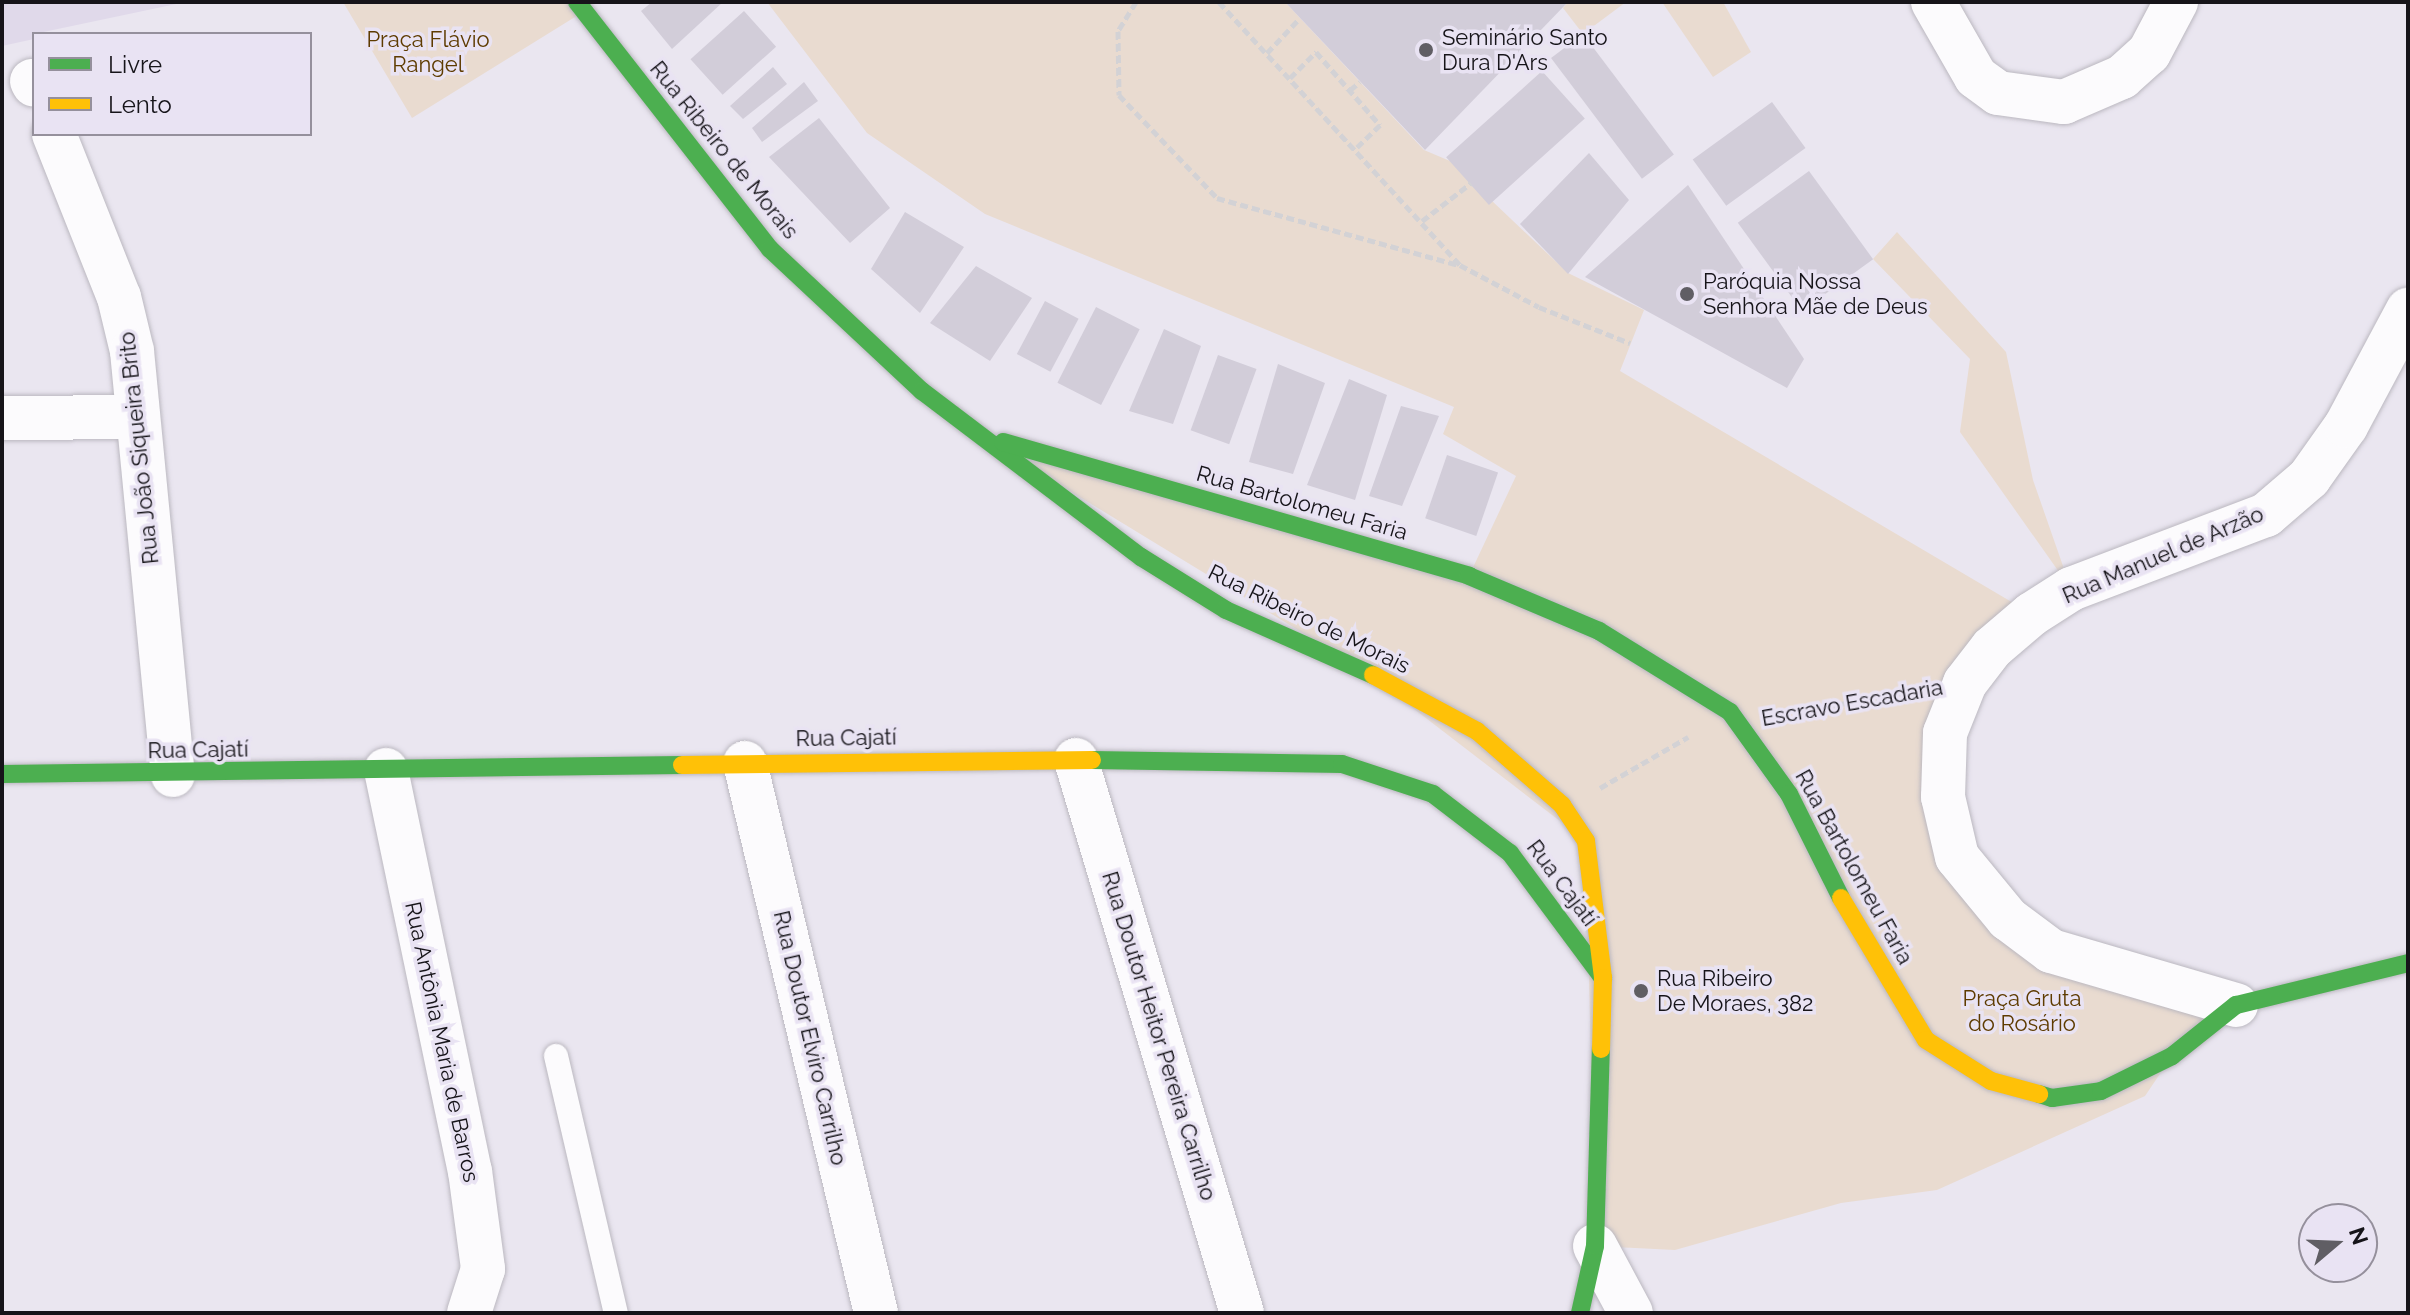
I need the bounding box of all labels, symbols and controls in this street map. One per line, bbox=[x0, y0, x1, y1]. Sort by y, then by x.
place label: Seminário Santo Dura D'Ars bbox=[1442, 24, 1608, 76]
park label: Praça Flávio Rangel bbox=[366, 26, 490, 78]
legend bbox=[32, 32, 312, 136]
marker: Seminário Santo Dura D'Ars bbox=[1417, 41, 1435, 59]
text: Livre bbox=[108, 50, 162, 79]
street label: Rua Ribeiro de Morais bbox=[644, 56, 804, 244]
text: Lento bbox=[108, 90, 172, 119]
place label: Paróquia Nossa Senhora Mãe de Deus bbox=[1703, 268, 1928, 320]
marker: Paróquia Nossa Senhora Mãe de Deus bbox=[1678, 285, 1696, 303]
street label: Rua João Siqueira Brito bbox=[114, 330, 164, 566]
street label: Rua Bartolomeu Faria bbox=[1193, 460, 1411, 546]
street label: Rua Manuel de Arzão bbox=[2058, 500, 2268, 610]
street label: Rua Ribeiro de Morais bbox=[1204, 559, 1414, 679]
street label: Escravo Escadaria bbox=[1759, 674, 1945, 732]
street label: Rua Cajatí bbox=[795, 724, 897, 752]
street label: Rua Cajatí bbox=[147, 736, 249, 764]
street label: Rua Bartolomeu Faria bbox=[1790, 765, 1918, 969]
street label: Rua Cajatí bbox=[1521, 835, 1603, 931]
street label: Rua Doutor Heitor Pereira Carrilho bbox=[1096, 868, 1222, 1204]
street label: Rua Antônia Maria de Barros bbox=[399, 899, 485, 1185]
street label: Rua Doutor Elviro Carrilho bbox=[768, 908, 852, 1168]
place label: Rua Ribeiro De Moraes, 382 bbox=[1657, 965, 1813, 1016]
marker: Rua Ribeiro De Moraes, 382 bbox=[1632, 982, 1650, 1000]
park label: Praça Gruta do Rosário bbox=[1963, 985, 2081, 1036]
north arrow bbox=[2298, 1203, 2378, 1283]
text: N bbox=[2344, 1224, 2374, 1248]

